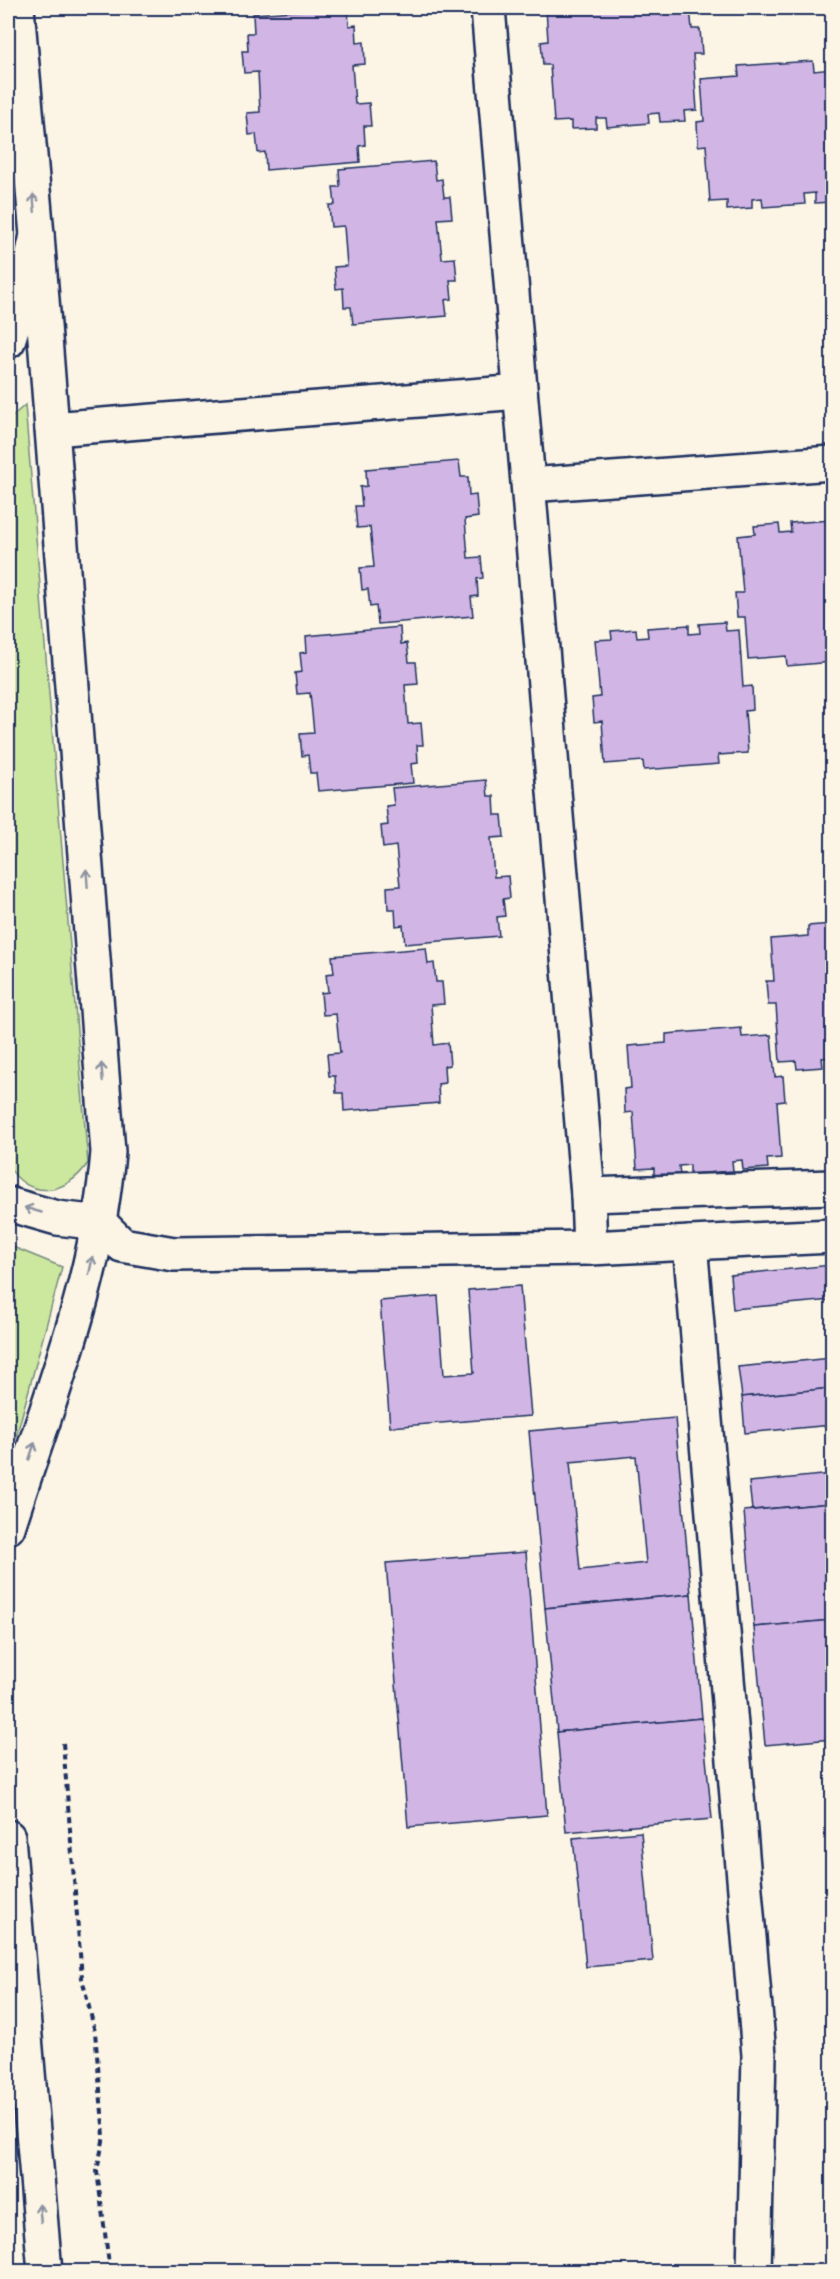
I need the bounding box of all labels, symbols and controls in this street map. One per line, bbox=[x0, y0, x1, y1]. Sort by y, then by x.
one-way arrow bbox=[28, 193, 39, 213]
one-way arrow bbox=[81, 868, 92, 888]
one-way arrow bbox=[96, 1063, 107, 1083]
one-way arrow bbox=[24, 1204, 43, 1215]
one-way arrow bbox=[85, 1256, 97, 1275]
one-way arrow bbox=[27, 1442, 38, 1461]
one-way arrow bbox=[34, 2204, 45, 2224]

